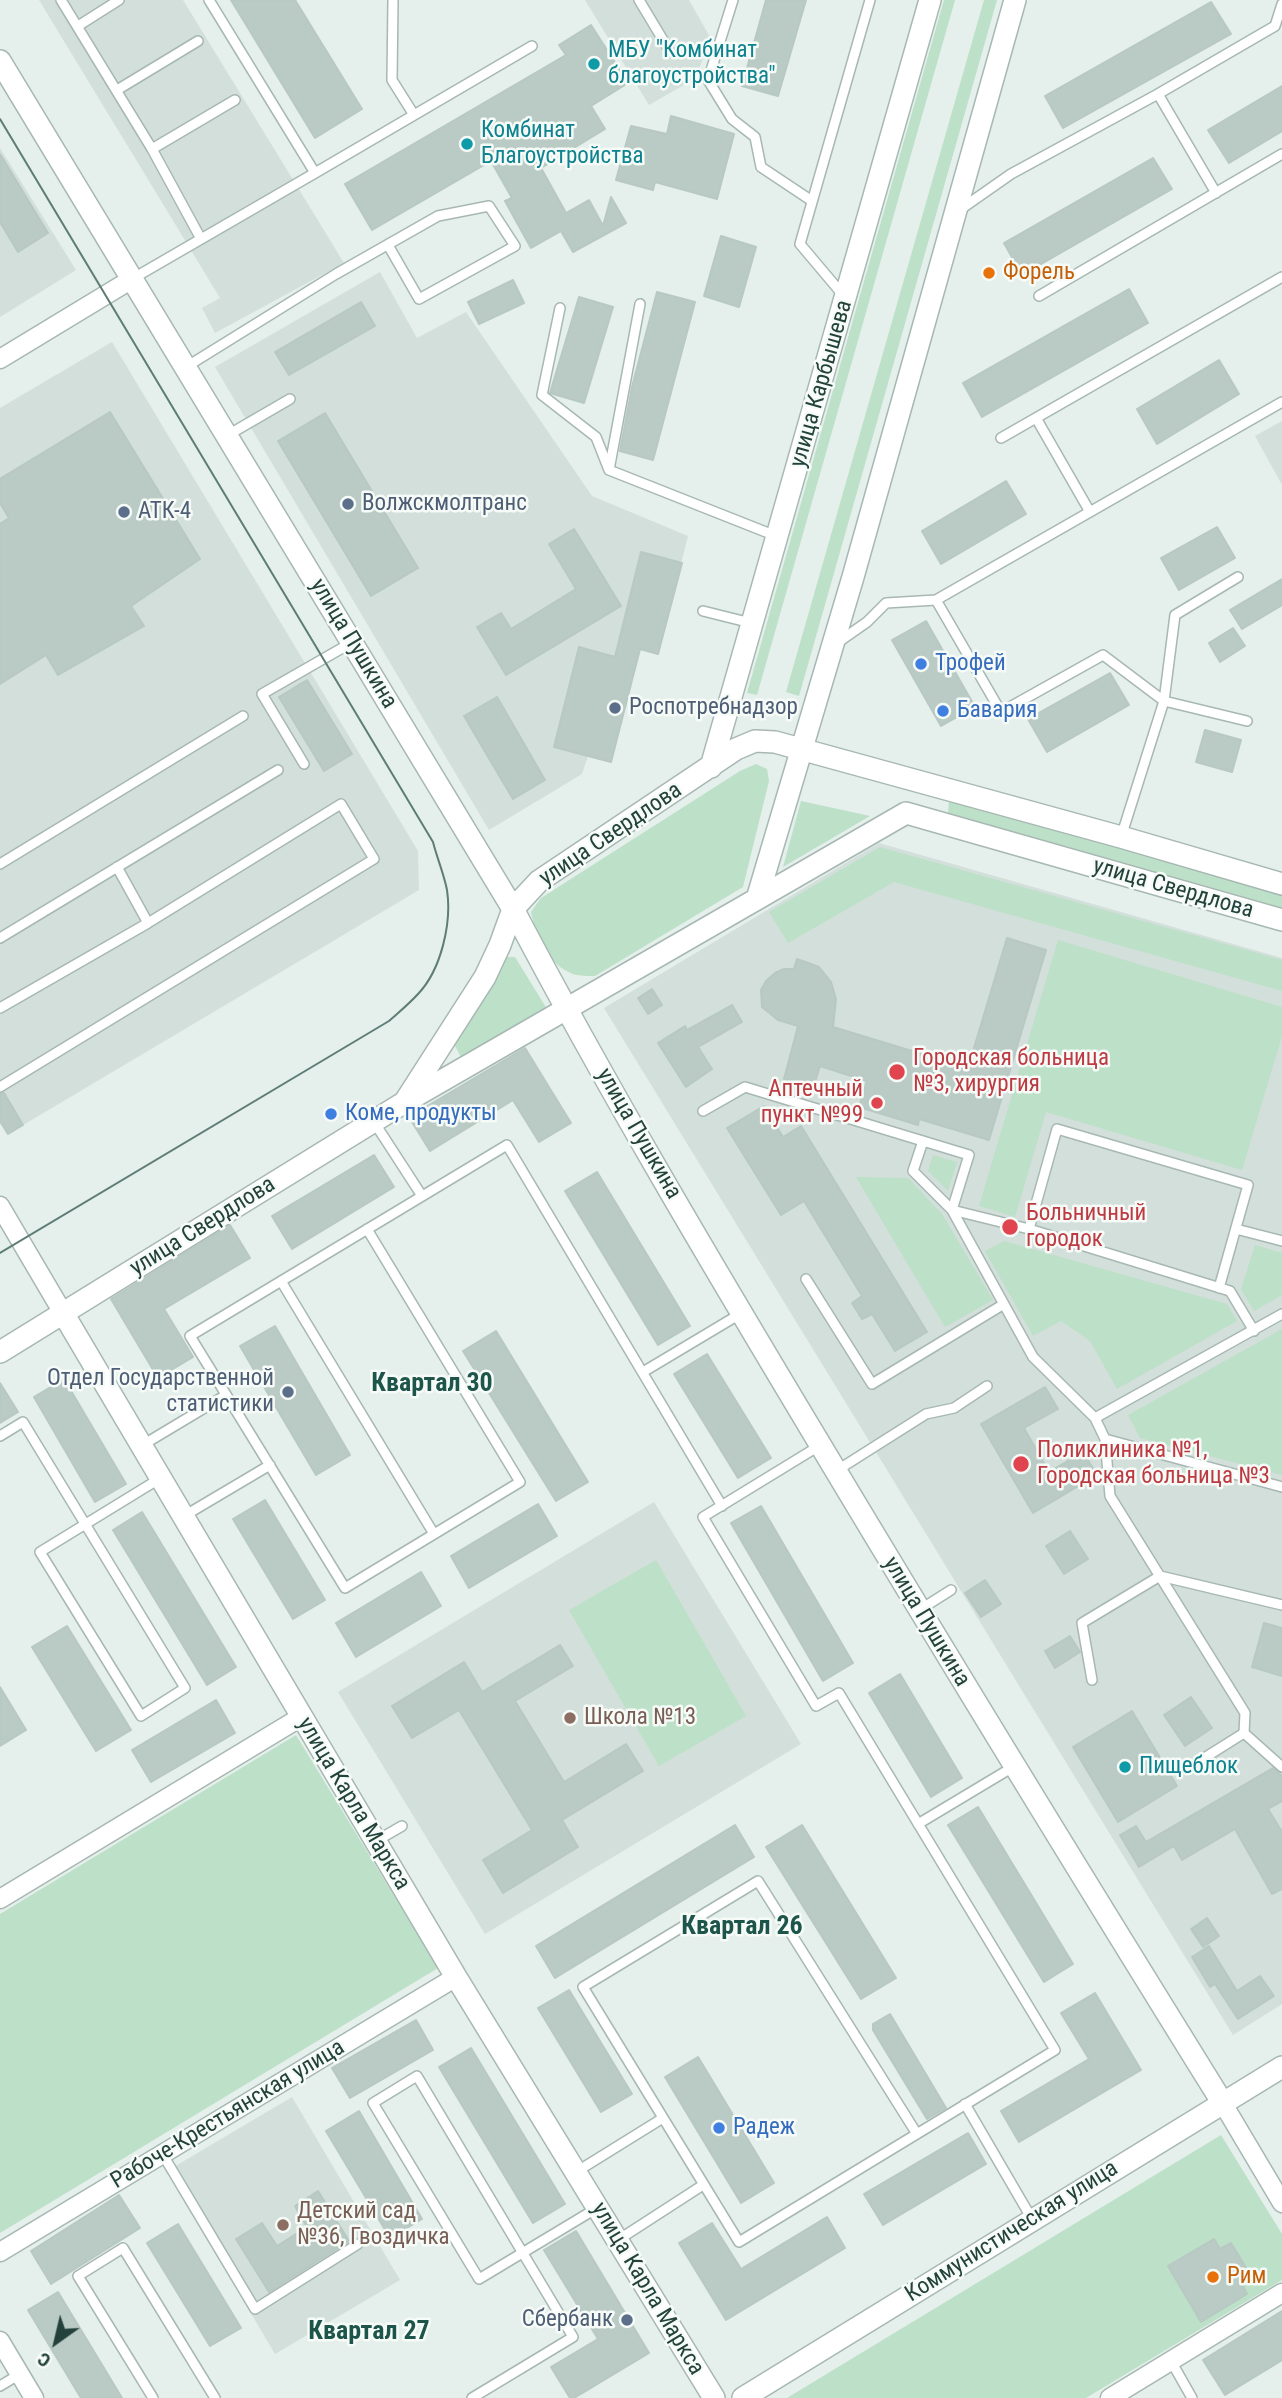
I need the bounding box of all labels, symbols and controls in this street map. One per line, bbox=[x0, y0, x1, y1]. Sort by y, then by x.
place label: МБУ "Комбинат благоустройства" bbox=[608, 37, 776, 91]
marker: МБУ "Комбинат благоустройства" bbox=[586, 56, 602, 72]
place label: Комбинат Благоустройства bbox=[481, 117, 644, 171]
marker: Комбинат Благоустройства bbox=[459, 136, 475, 152]
place label: Форель bbox=[1003, 259, 1075, 287]
marker: Форель bbox=[981, 265, 997, 281]
street label: улица Карбышева bbox=[785, 297, 859, 471]
place label: Волжскмолтранс bbox=[362, 490, 527, 518]
marker: Волжскмолтранс bbox=[340, 496, 356, 512]
place label: АТК-4 bbox=[138, 498, 191, 526]
marker: АТК-4 bbox=[116, 504, 132, 520]
street label: улица Пушкина bbox=[303, 574, 403, 714]
place label: Трофей bbox=[935, 650, 1006, 678]
marker: Трофей bbox=[913, 656, 929, 672]
place label: Роспотребнадзор bbox=[629, 694, 798, 722]
place label: Бавария bbox=[957, 697, 1037, 725]
marker: Роспотребнадзор bbox=[607, 700, 623, 716]
marker: Бавария bbox=[935, 703, 951, 719]
street label: улица Свердлова bbox=[535, 777, 687, 893]
street label: улица Свердлова bbox=[1090, 853, 1256, 925]
place label: Городская больница №3, хирургия bbox=[913, 1045, 1109, 1099]
marker: Городская больница №3, хирургия bbox=[887, 1062, 907, 1082]
street label: улица Пушкина bbox=[589, 1064, 687, 1204]
place label: Аптечный пункт №99 bbox=[761, 1076, 863, 1130]
marker: Аптечный пункт №99 bbox=[869, 1095, 885, 1111]
place label: Коме, продукты bbox=[345, 1100, 497, 1128]
marker: Коме, продукты bbox=[323, 1106, 339, 1122]
street label: улица Свердлова bbox=[125, 1171, 281, 1283]
place label: Больничный городок bbox=[1026, 1200, 1146, 1254]
marker: Больничный городок bbox=[1000, 1217, 1020, 1237]
place label: Отдел Государственной статистики bbox=[47, 1365, 274, 1419]
district label: Квартал 30 bbox=[371, 1368, 493, 1400]
marker: Отдел Государственной статистики bbox=[280, 1384, 296, 1400]
place label: Поликлиника №1, Городская больница №3 bbox=[1037, 1437, 1270, 1491]
marker: Поликлиника №1, Городская больница №3 bbox=[1011, 1454, 1031, 1474]
street label: улица Пушкина bbox=[876, 1552, 976, 1692]
place label: Школа №13 bbox=[584, 1704, 696, 1732]
marker: Школа №13 bbox=[562, 1710, 578, 1726]
street label: улица Карла Маркса bbox=[291, 1713, 415, 1895]
place label: Пищеблок bbox=[1139, 1753, 1238, 1781]
marker: Пищеблок bbox=[1117, 1759, 1133, 1775]
district label: Квартал 26 bbox=[681, 1911, 803, 1943]
street label: Рабоче-Крестьянская улица bbox=[106, 2034, 350, 2196]
place label: Радеж bbox=[733, 2114, 795, 2142]
marker: Радеж bbox=[711, 2120, 727, 2136]
street label: Коммунистическая улица bbox=[901, 2155, 1123, 2309]
place label: Детский сад №36, Гвоздичка bbox=[297, 2198, 450, 2252]
street label: улица Карла Маркса bbox=[585, 2198, 709, 2380]
marker: Детский сад №36, Гвоздичка bbox=[275, 2217, 291, 2233]
place label: Рим bbox=[1227, 2263, 1266, 2291]
marker: Рим bbox=[1205, 2269, 1221, 2285]
place label: Сбербанк bbox=[522, 2306, 613, 2334]
north arrow bbox=[21, 2307, 91, 2377]
marker: Сбербанк bbox=[619, 2312, 635, 2328]
district label: Квартал 27 bbox=[308, 2316, 430, 2348]
text: С bbox=[33, 2347, 55, 2372]

